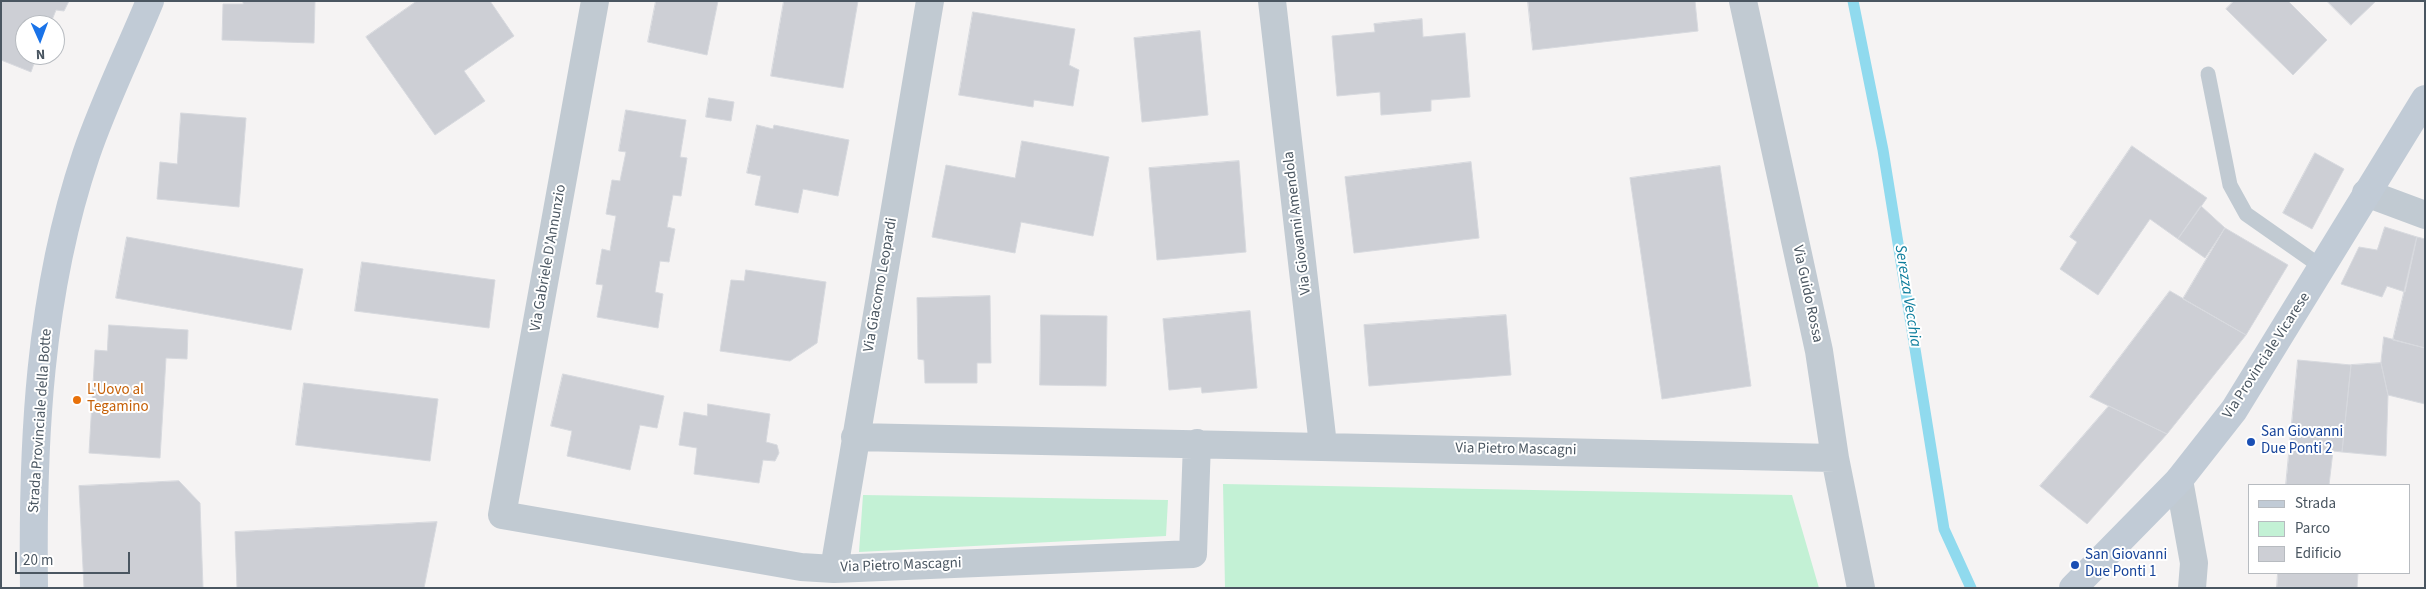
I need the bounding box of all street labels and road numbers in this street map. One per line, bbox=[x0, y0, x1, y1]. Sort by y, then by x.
street label: Via Giovanni Amendola bbox=[1280, 150, 1316, 296]
street label: Via Gabriele D'Annunzio bbox=[527, 183, 571, 333]
street label: Via Giacomo Leopardi bbox=[860, 216, 902, 354]
street label: Via Guido Rossa bbox=[1788, 244, 1826, 344]
street label: Via Provinciale Vicarese bbox=[2219, 290, 2315, 422]
street label: Strada Provinciale della Botte bbox=[26, 328, 56, 514]
street label: Via Pietro Mascagni bbox=[1455, 440, 1577, 460]
street label: Via Pietro Mascagni bbox=[840, 555, 962, 577]

